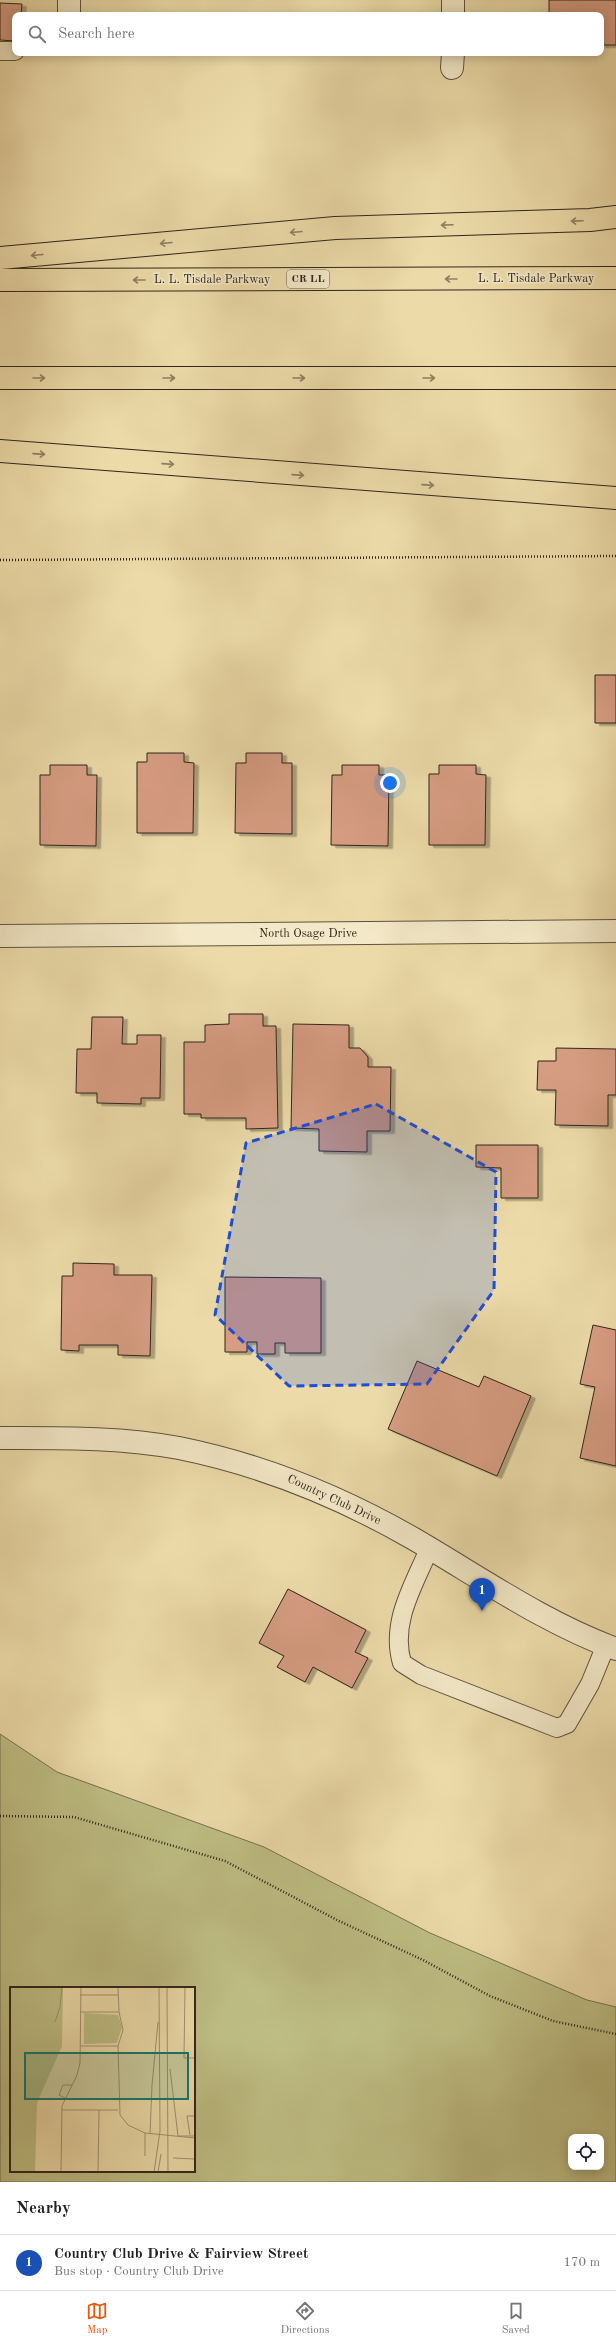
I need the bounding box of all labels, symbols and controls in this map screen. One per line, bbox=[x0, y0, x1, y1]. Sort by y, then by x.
search box bbox=[12, 12, 604, 56]
icon: search bbox=[26, 23, 48, 45]
text: Search here bbox=[58, 27, 135, 42]
one-way arrow bbox=[571, 217, 584, 224]
one-way arrow bbox=[441, 221, 454, 229]
one-way arrow bbox=[290, 228, 303, 235]
one-way arrow bbox=[160, 240, 173, 247]
one-way arrow bbox=[31, 251, 44, 258]
road number: CR LL bbox=[287, 270, 329, 288]
street label: L. L. Tisdale Parkway bbox=[478, 273, 595, 285]
street label: L. L. Tisdale Parkway bbox=[154, 274, 271, 286]
one-way arrow bbox=[445, 275, 458, 283]
one-way arrow bbox=[133, 276, 146, 284]
one-way arrow bbox=[32, 374, 45, 382]
one-way arrow bbox=[162, 374, 175, 382]
one-way arrow bbox=[292, 374, 305, 382]
one-way arrow bbox=[422, 374, 435, 382]
one-way arrow bbox=[32, 451, 45, 458]
one-way arrow bbox=[162, 461, 175, 468]
one-way arrow bbox=[291, 471, 304, 478]
one-way arrow bbox=[421, 481, 434, 488]
your location bbox=[380, 773, 400, 793]
street label: North Osage Drive bbox=[259, 928, 357, 940]
street label: Country Club Drive bbox=[285, 1473, 383, 1527]
pin: 1 bbox=[469, 1578, 495, 1611]
inset map bbox=[10, 1987, 195, 2172]
map controls bbox=[568, 2134, 604, 2170]
button: locate bbox=[568, 2134, 604, 2170]
text: Nearby bbox=[16, 2200, 71, 2217]
text: Country Club Drive & Fairview Street bbox=[54, 2247, 308, 2262]
text: 1 bbox=[25, 2256, 33, 2269]
text: 170 m bbox=[563, 2256, 600, 2269]
text: Bus stop · Country Club Drive bbox=[54, 2265, 224, 2278]
tab: Map bbox=[86, 2300, 108, 2338]
tab: Directions bbox=[281, 2300, 329, 2338]
tab: Saved bbox=[502, 2300, 530, 2338]

